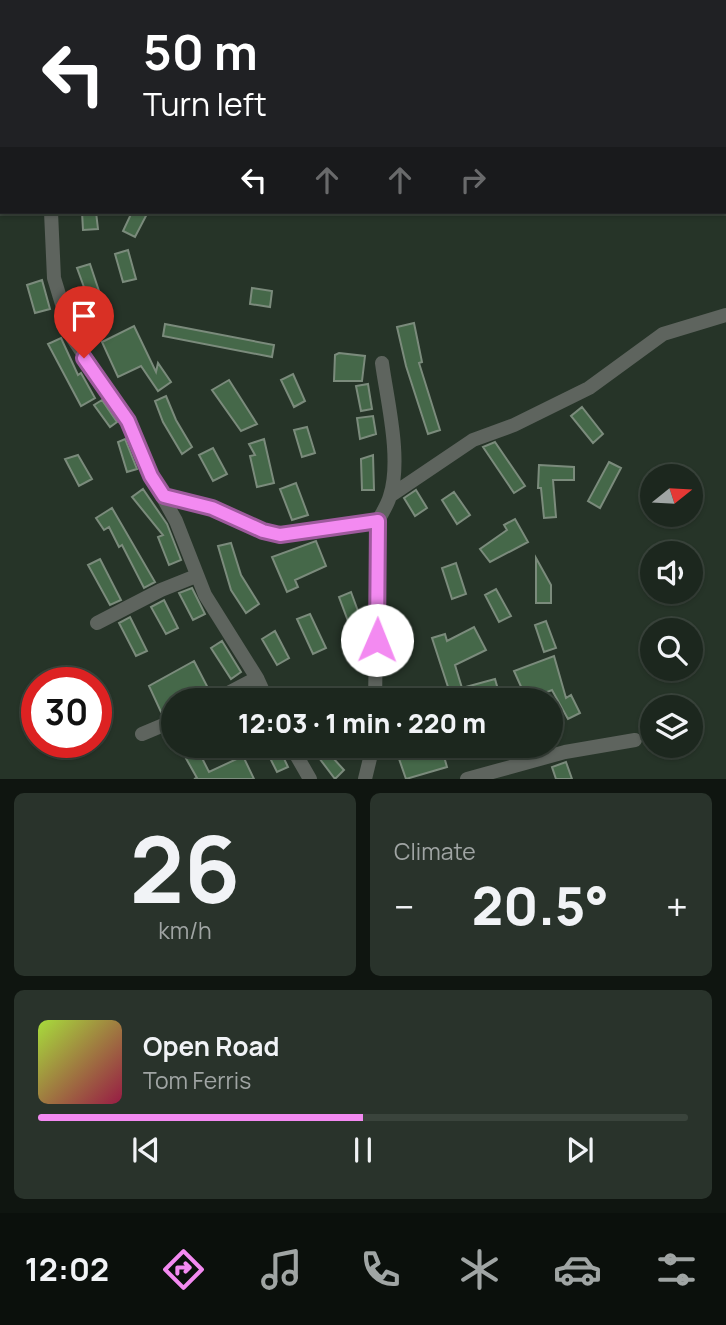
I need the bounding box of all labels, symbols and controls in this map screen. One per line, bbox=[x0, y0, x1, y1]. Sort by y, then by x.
text: 50 m bbox=[143, 18, 258, 85]
icon: left bbox=[28, 28, 119, 119]
text: Turn left bbox=[143, 82, 267, 126]
icon: left bbox=[235, 161, 273, 199]
icon: ahead bbox=[308, 161, 346, 199]
icon: ahead bbox=[381, 161, 419, 199]
icon: right bbox=[454, 161, 492, 199]
pin bbox=[54, 286, 114, 358]
icon: arrive bbox=[65, 297, 103, 335]
north arrow bbox=[640, 464, 704, 527]
map controls bbox=[640, 464, 703, 758]
button: sound bbox=[640, 541, 703, 604]
position arrow bbox=[340, 603, 414, 677]
button: search bbox=[640, 618, 703, 681]
speed limit sign: 30 bbox=[21, 667, 112, 758]
button: layers bbox=[640, 695, 703, 758]
text: 12:03 · 1 min · 220 m bbox=[238, 705, 486, 741]
text: 26 bbox=[130, 806, 240, 930]
text: Climate bbox=[394, 835, 476, 867]
text: 20.5° bbox=[472, 870, 609, 941]
text: − bbox=[394, 880, 415, 932]
text: + bbox=[666, 880, 688, 932]
text: km/h bbox=[158, 914, 212, 946]
text: Open Road bbox=[143, 1028, 279, 1064]
text: Tom Ferris bbox=[143, 1064, 251, 1096]
icon: previous bbox=[127, 1131, 165, 1169]
icon: pause bbox=[344, 1131, 382, 1169]
icon: next bbox=[561, 1131, 599, 1169]
icon: directions bbox=[159, 1245, 208, 1294]
icon: music bbox=[257, 1245, 306, 1294]
icon: phone bbox=[356, 1245, 405, 1294]
icon: climate bbox=[455, 1245, 504, 1294]
icon: car bbox=[553, 1245, 602, 1294]
icon: filters bbox=[652, 1245, 701, 1294]
text: 12:02 bbox=[25, 1247, 109, 1291]

